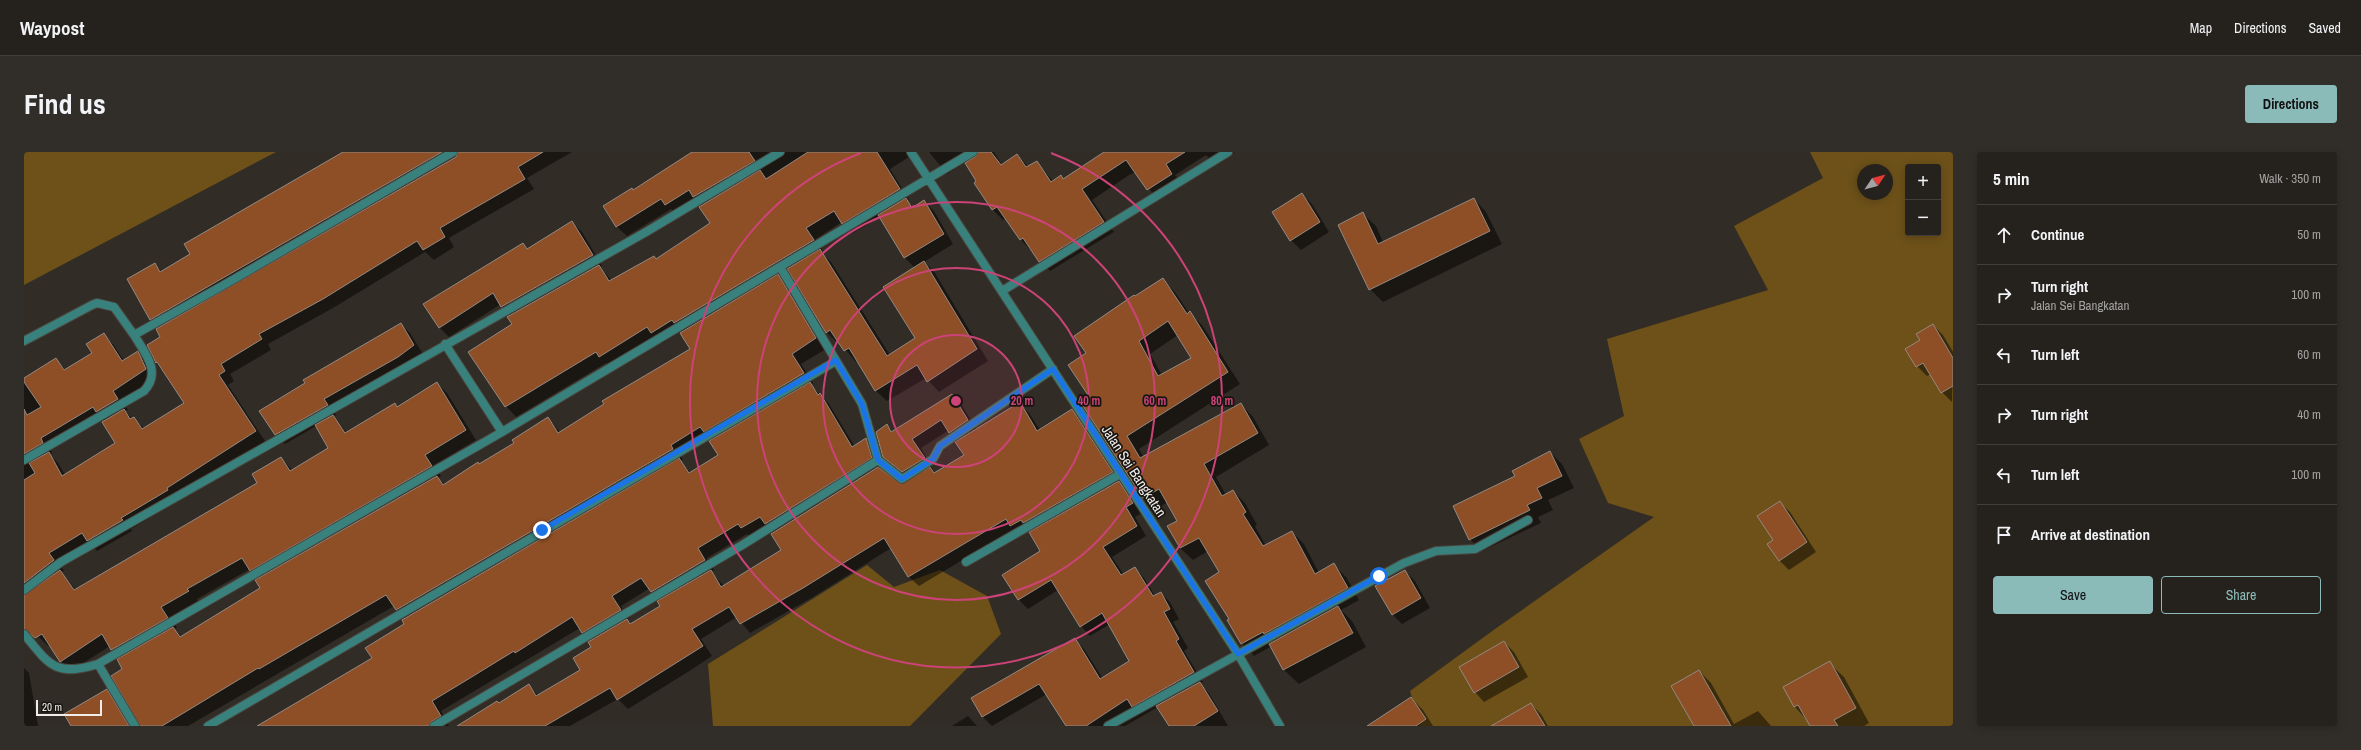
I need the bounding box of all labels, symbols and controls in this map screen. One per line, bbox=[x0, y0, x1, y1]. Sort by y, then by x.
text: Waypost bbox=[20, 15, 84, 41]
text: Map bbox=[2190, 19, 2212, 37]
text: Directions bbox=[2234, 19, 2286, 37]
text: Saved bbox=[2308, 19, 2341, 37]
text: Find us bbox=[24, 85, 106, 123]
button: Directions bbox=[2245, 85, 2337, 123]
north arrow bbox=[1857, 164, 1893, 200]
map controls bbox=[1905, 164, 1941, 236]
button: + bbox=[1905, 164, 1941, 200]
text: 5 min bbox=[1993, 167, 2029, 190]
text: Walk · 350 m bbox=[2259, 170, 2321, 187]
button: − bbox=[1905, 200, 1941, 236]
icon: ahead bbox=[1993, 224, 2015, 246]
text: Continue bbox=[2031, 224, 2084, 245]
text: 50 m bbox=[2297, 226, 2321, 243]
text: Turn right bbox=[2031, 276, 2088, 297]
icon: right bbox=[1993, 284, 2015, 306]
text: 100 m bbox=[2291, 286, 2321, 303]
text: Jalan Sei Bangkatan bbox=[2031, 297, 2129, 314]
icon: left bbox=[1993, 344, 2015, 366]
text: Turn left bbox=[2031, 344, 2079, 365]
text: 60 m bbox=[2297, 346, 2321, 363]
text: 20 m bbox=[1011, 393, 1033, 409]
text: 40 m bbox=[1078, 393, 1100, 409]
text: 60 m bbox=[1144, 393, 1166, 409]
text: 80 m bbox=[1211, 393, 1233, 409]
centre of rings bbox=[949, 394, 963, 408]
icon: right bbox=[1993, 404, 2015, 426]
text: Turn right bbox=[2031, 404, 2088, 425]
text: 40 m bbox=[2297, 406, 2321, 423]
street label: Jalan Sei Bangkatan bbox=[1098, 422, 1170, 520]
icon: left bbox=[1993, 464, 2015, 486]
text: Turn left bbox=[2031, 464, 2079, 485]
text: 100 m bbox=[2291, 466, 2321, 483]
route end bbox=[533, 521, 551, 539]
icon: arrive bbox=[1993, 524, 2015, 546]
text: Arrive at destination bbox=[2031, 524, 2150, 545]
route start bbox=[1370, 567, 1388, 585]
button: Save bbox=[1993, 576, 2153, 614]
button: Share bbox=[2161, 576, 2321, 614]
scale bar bbox=[36, 698, 102, 717]
text: 20 m bbox=[42, 700, 62, 714]

